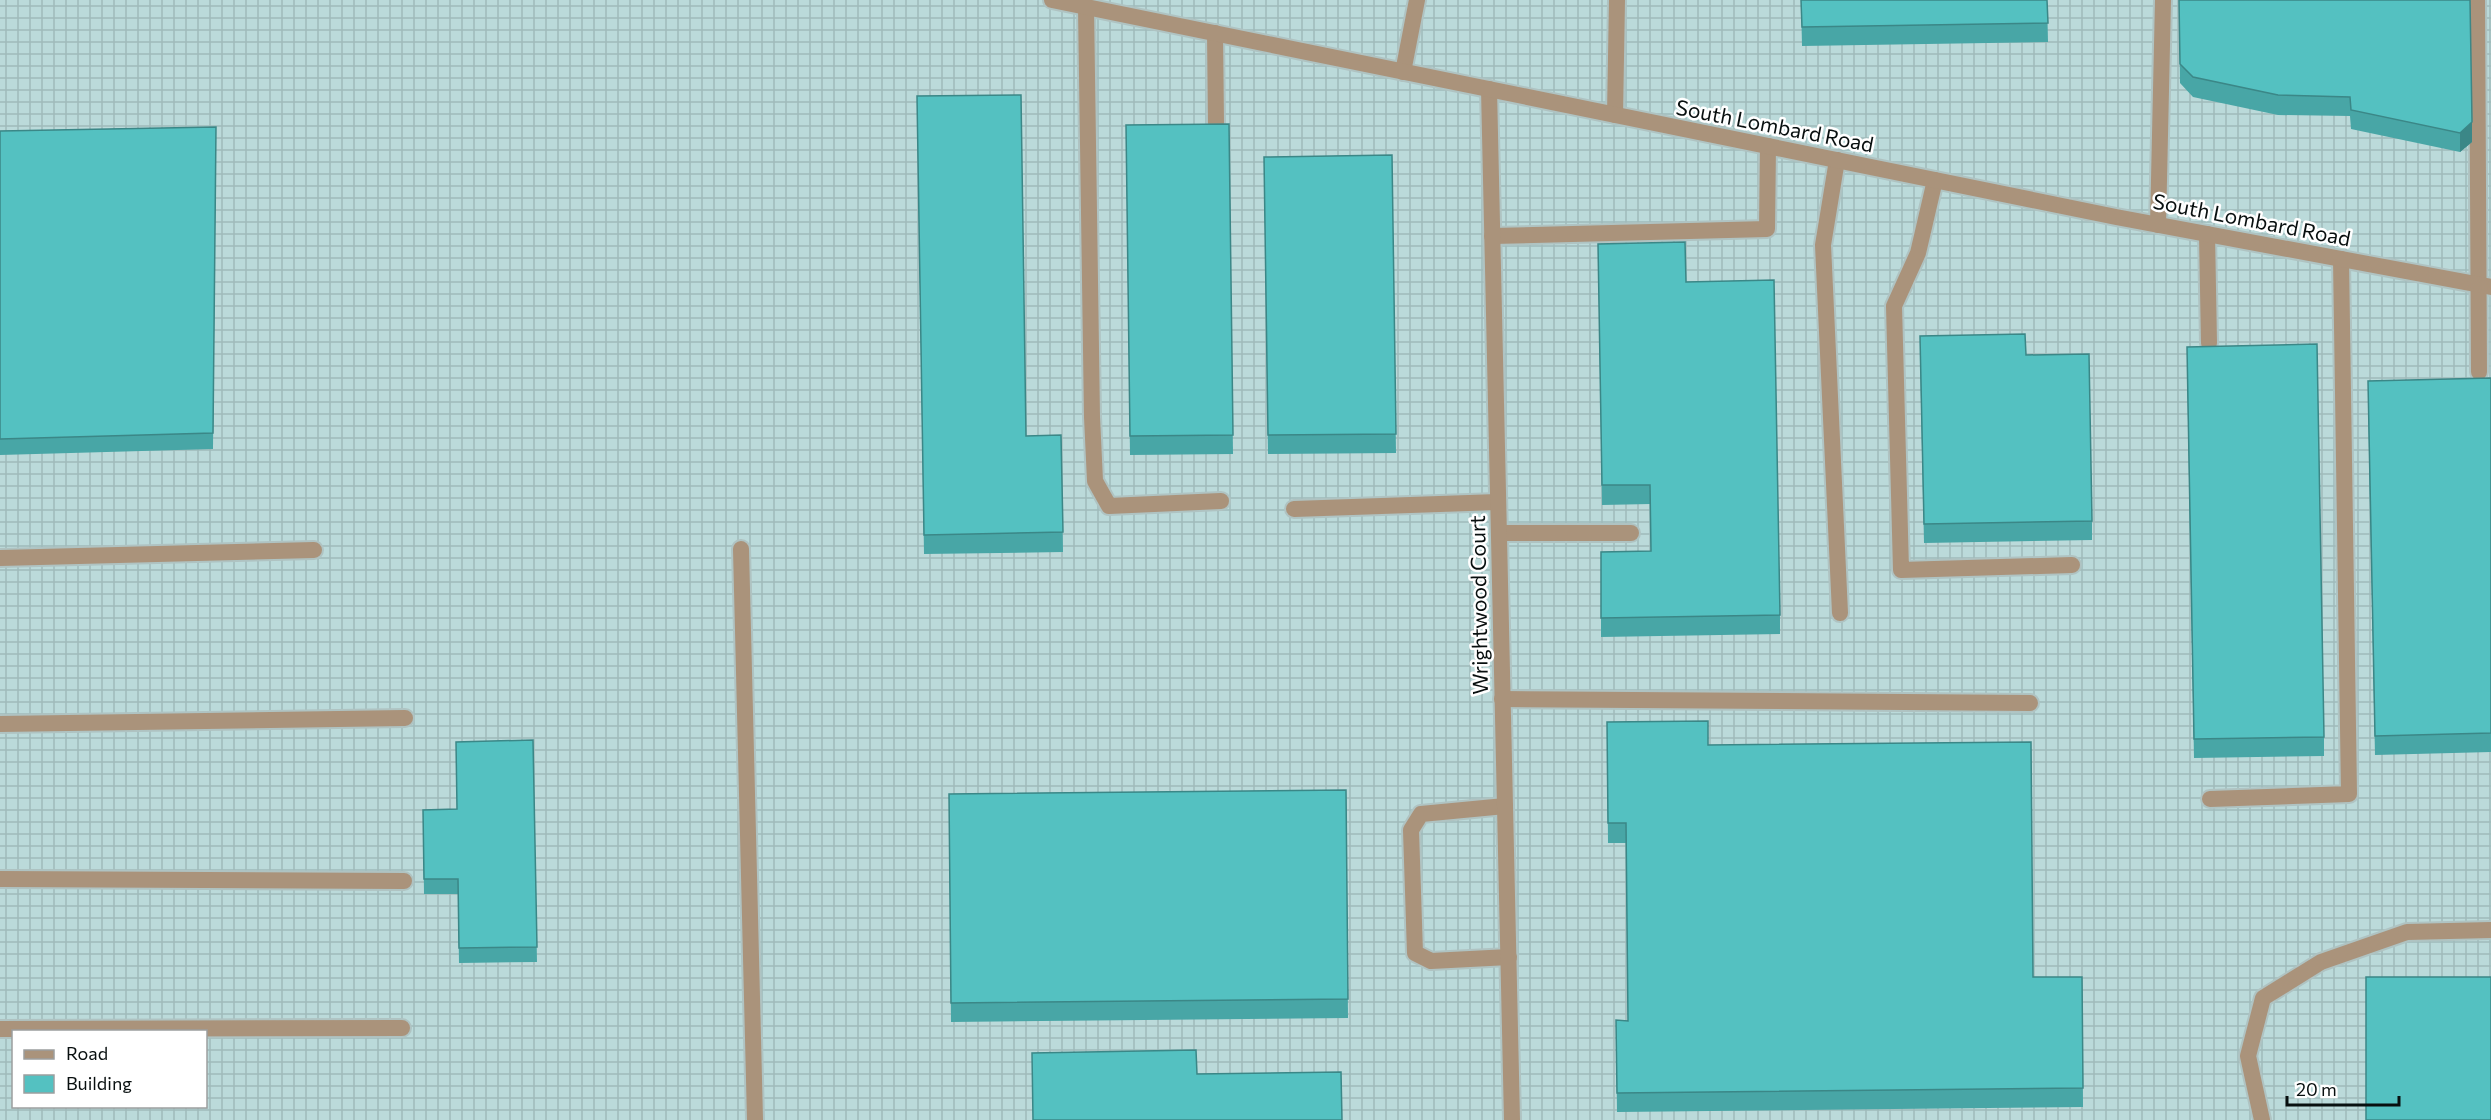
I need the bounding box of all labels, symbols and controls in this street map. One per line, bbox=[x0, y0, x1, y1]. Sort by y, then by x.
street label: South Lombard Road bbox=[1674, 94, 1876, 156]
street label: South Lombard Road bbox=[2151, 188, 2353, 250]
street label: Wrightwood Court bbox=[1464, 515, 1492, 695]
legend bbox=[12, 1030, 207, 1108]
text: Road bbox=[66, 1042, 108, 1064]
scale bar bbox=[2287, 1069, 2400, 1107]
text: Building bbox=[66, 1072, 132, 1094]
text: 20 m bbox=[2296, 1078, 2337, 1100]

